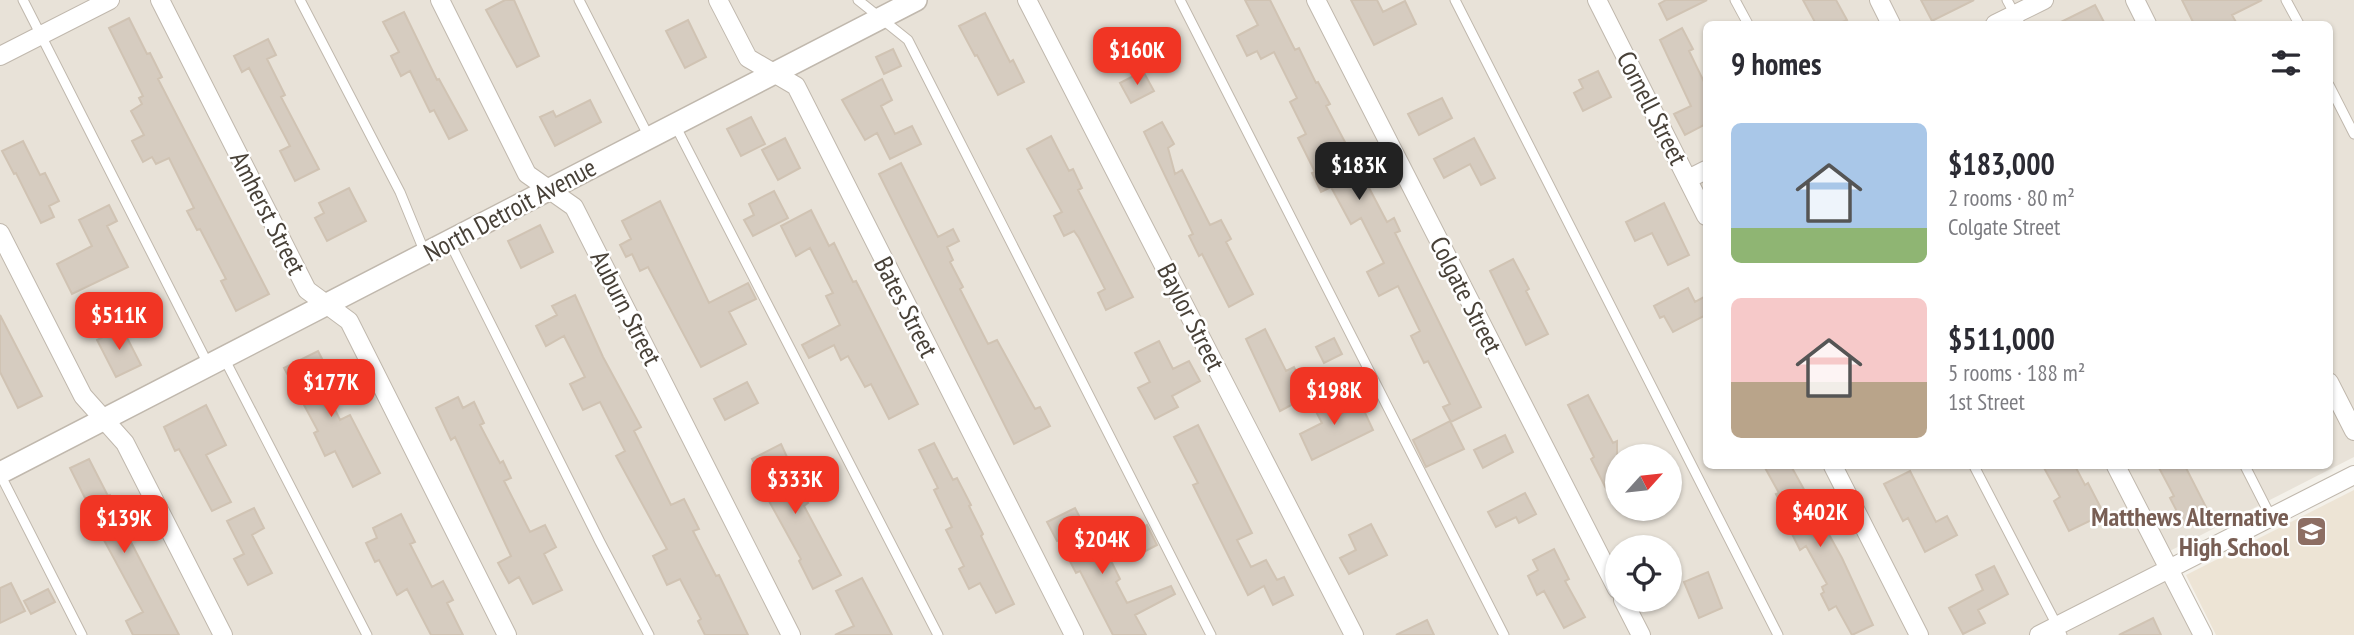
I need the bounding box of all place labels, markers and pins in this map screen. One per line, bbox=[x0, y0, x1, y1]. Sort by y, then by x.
pin: $160K bbox=[1088, 28, 1186, 87]
pin: $183K bbox=[1310, 142, 1408, 202]
pin: $511K bbox=[70, 292, 168, 352]
pin: $177K bbox=[282, 360, 380, 419]
pin: $198K bbox=[1285, 368, 1383, 427]
pin: $333K bbox=[746, 456, 844, 516]
pin: $402K bbox=[1771, 490, 1869, 549]
pin: $139K bbox=[75, 496, 173, 555]
place label: Matthews Alternative High School bbox=[2091, 500, 2290, 563]
school or university icon: Matthews Alternative High School bbox=[2295, 515, 2329, 549]
pin: $204K bbox=[1053, 516, 1151, 576]

